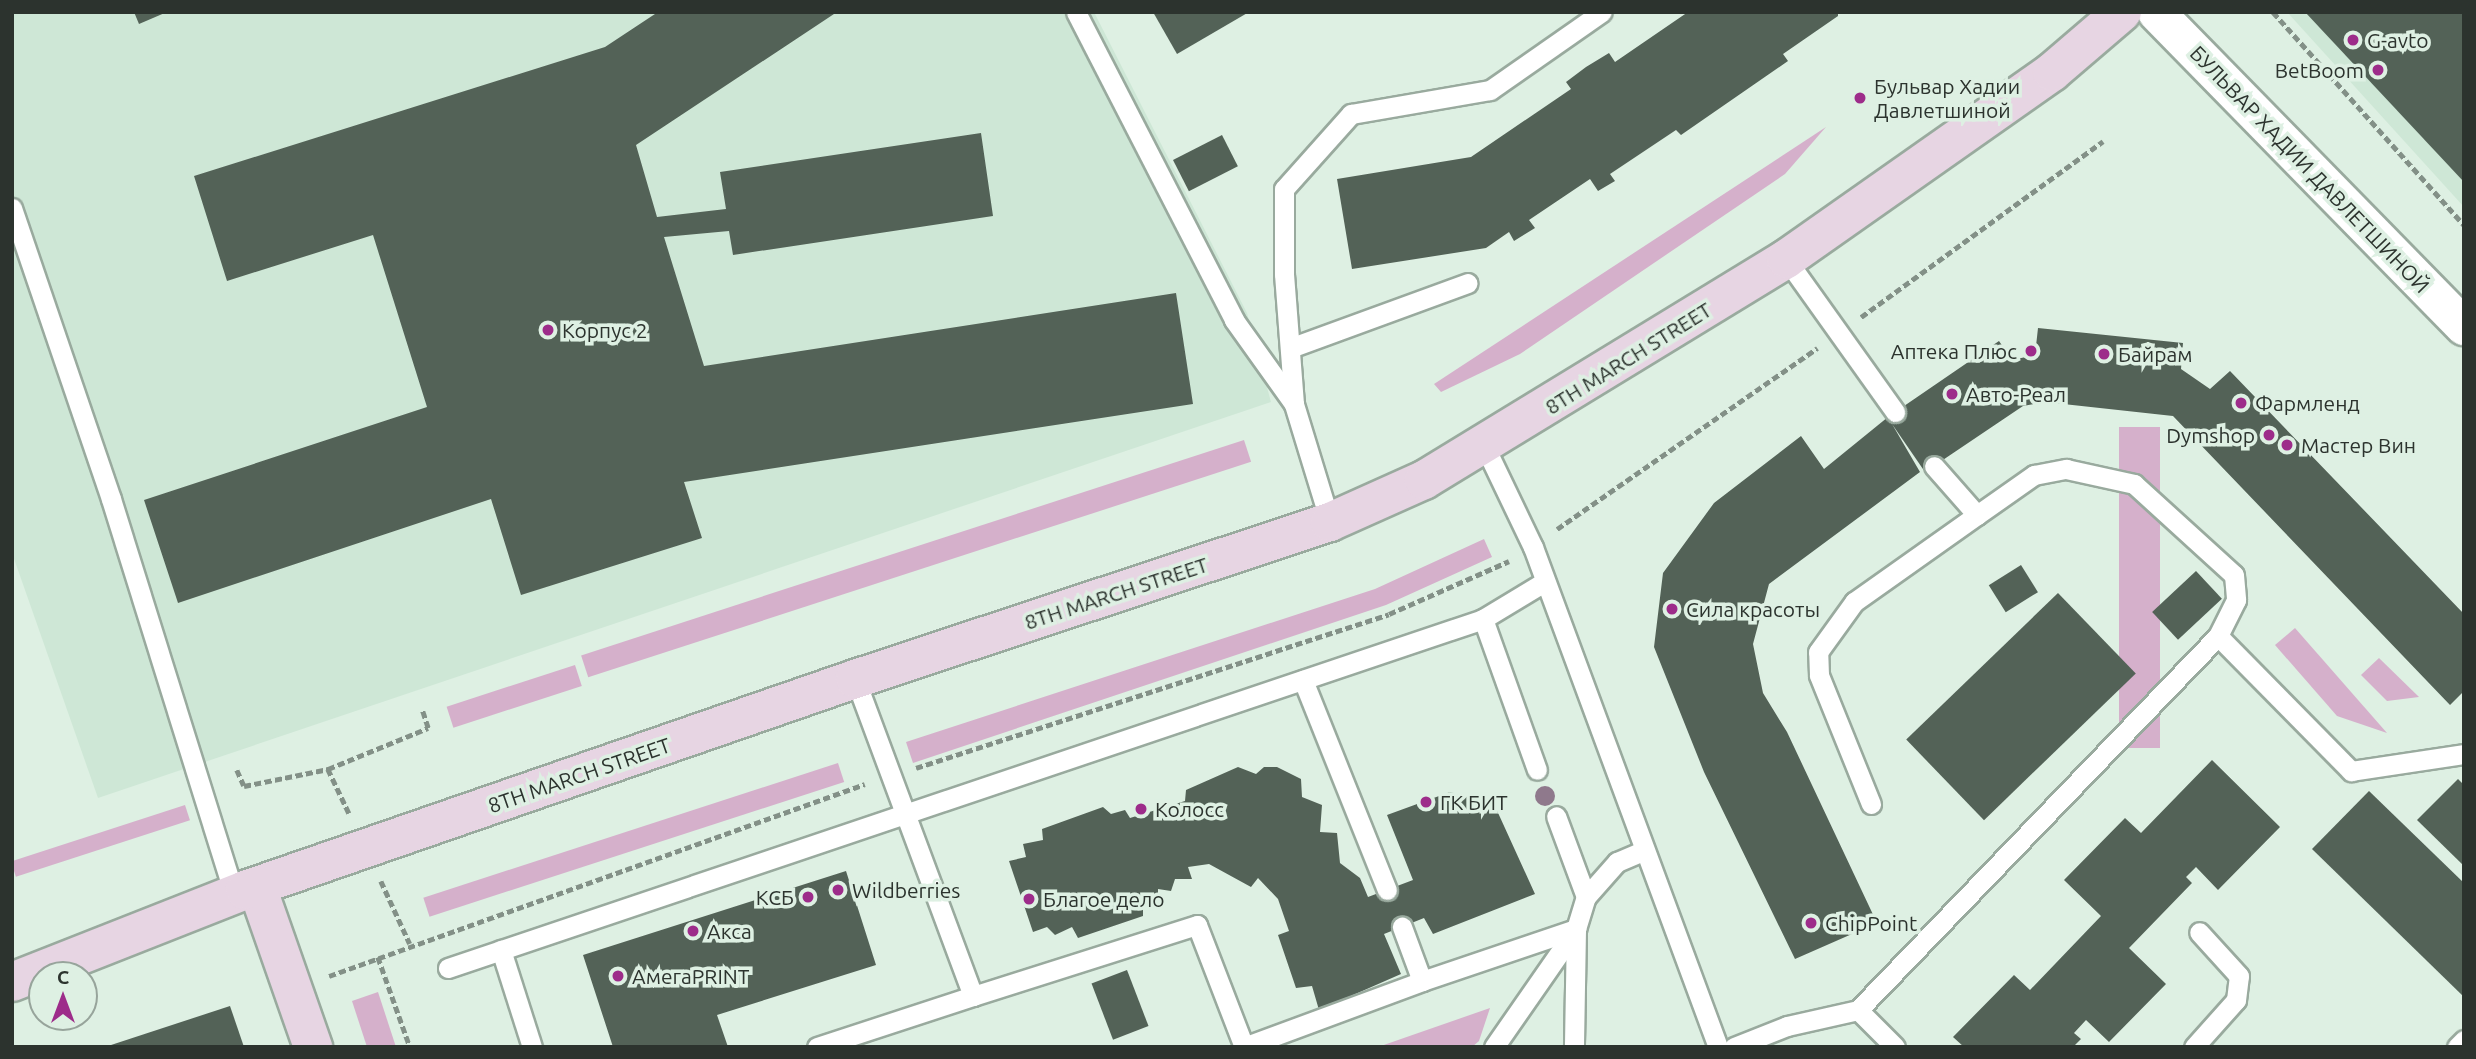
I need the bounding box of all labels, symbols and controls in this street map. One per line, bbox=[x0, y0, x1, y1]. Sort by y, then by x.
place label: G-avto bbox=[2367, 27, 2429, 53]
marker: G-avto bbox=[2345, 32, 2361, 48]
street label: БУЛЬВАР ХАДИИ ДАВЛЕТШИНОЙ bbox=[2185, 40, 2435, 298]
place label: BetBoom bbox=[2275, 57, 2364, 83]
marker: BetBoom bbox=[2370, 62, 2386, 78]
place label: Бульвар Хадии Давлетшиной bbox=[1874, 73, 2020, 123]
marker: Бульвар Хадии Давлетшиной bbox=[1852, 90, 1868, 106]
street label: 8TH MARCH STREET bbox=[1540, 297, 1716, 419]
place label: Корпус 2 bbox=[562, 317, 648, 343]
marker: Корпус 2 bbox=[540, 322, 556, 338]
place label: Аптека Плюс bbox=[1891, 338, 2017, 364]
place label: Байрам bbox=[2118, 341, 2193, 367]
marker: Аптека Плюс bbox=[2023, 343, 2039, 359]
marker: Байрам bbox=[2096, 346, 2112, 362]
place label: Авто-Реал bbox=[1966, 381, 2066, 407]
marker: Авто-Реал bbox=[1944, 386, 1960, 402]
place label: Фармленд bbox=[2255, 390, 2360, 416]
marker: Фармленд bbox=[2233, 395, 2249, 411]
place label: Dymshop bbox=[2166, 422, 2255, 448]
marker: Dymshop bbox=[2261, 427, 2277, 443]
place label: Мастер Вин bbox=[2301, 432, 2416, 458]
marker: Мастер Вин bbox=[2279, 437, 2295, 453]
street label: 8TH MARCH STREET bbox=[1021, 551, 1211, 635]
place label: Сила красоты bbox=[1686, 596, 1820, 622]
marker: Сила красоты bbox=[1664, 601, 1680, 617]
street label: 8TH MARCH STREET bbox=[485, 732, 673, 818]
place label: ГК БИТ bbox=[1440, 789, 1508, 815]
marker: ГК БИТ bbox=[1418, 794, 1434, 810]
place label: Колосс bbox=[1155, 796, 1224, 822]
marker: Колосс bbox=[1133, 801, 1149, 817]
place label: Wildberries bbox=[852, 877, 960, 903]
marker: Wildberries bbox=[830, 882, 846, 898]
place label: КСБ bbox=[756, 884, 794, 910]
place label: Благое дело bbox=[1043, 886, 1165, 912]
marker: КСБ bbox=[800, 889, 816, 905]
marker: Благое дело bbox=[1021, 891, 1037, 907]
place label: ChipPoint bbox=[1825, 910, 1917, 936]
marker: ChipPoint bbox=[1803, 915, 1819, 931]
place label: Акса bbox=[707, 918, 752, 944]
marker: Акса bbox=[685, 923, 701, 939]
north arrow bbox=[28, 961, 98, 1031]
place label: АмегаPRINT bbox=[632, 963, 749, 989]
text: С bbox=[57, 966, 69, 988]
marker: АмегаPRINT bbox=[610, 968, 626, 984]

